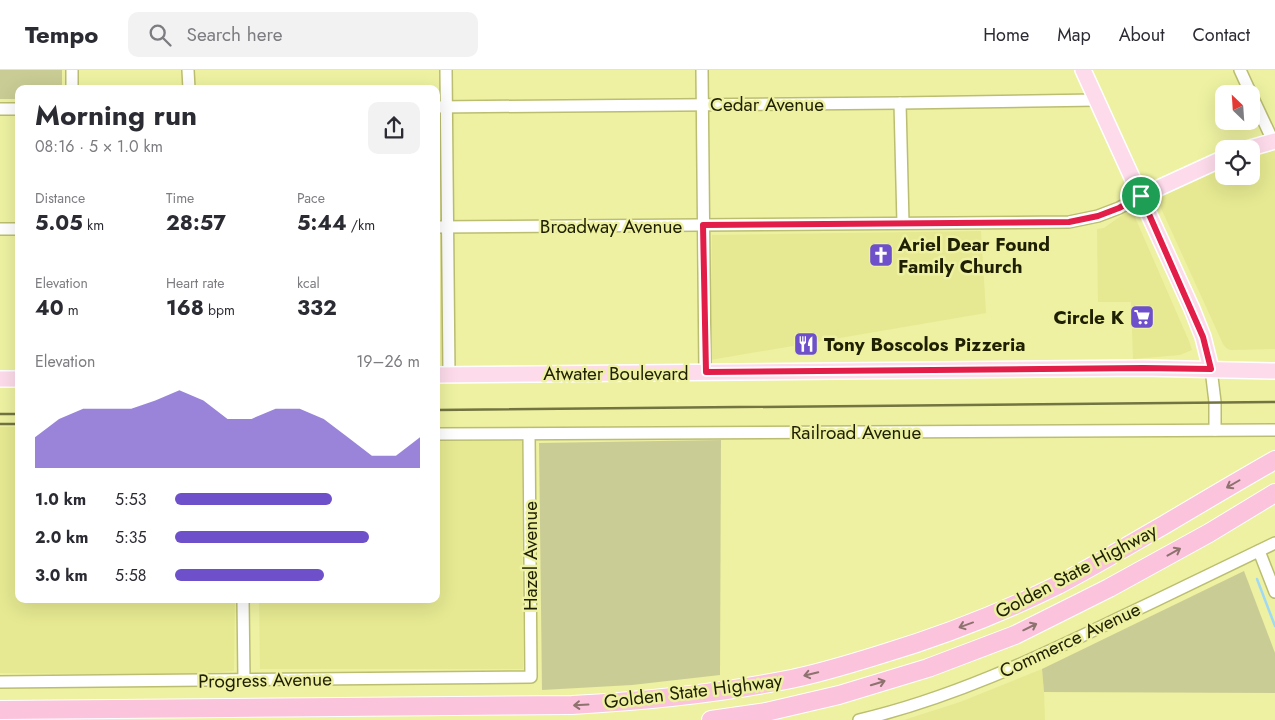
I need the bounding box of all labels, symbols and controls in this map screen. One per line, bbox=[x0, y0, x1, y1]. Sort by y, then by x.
search box bbox=[128, 12, 478, 57]
text: Tempo bbox=[25, 17, 98, 52]
icon: search bbox=[146, 21, 174, 49]
text: Search here bbox=[186, 21, 283, 48]
text: Home bbox=[983, 22, 1029, 48]
text: Map bbox=[1057, 22, 1091, 48]
text: About bbox=[1119, 22, 1164, 48]
text: Contact bbox=[1192, 22, 1250, 48]
north arrow bbox=[1215, 85, 1260, 130]
map controls bbox=[1215, 85, 1260, 185]
street label: Cedar Avenue bbox=[710, 91, 824, 118]
text: Morning run bbox=[35, 95, 197, 136]
button: share bbox=[368, 102, 420, 154]
text: 08:16 · 5 × 1.0 km bbox=[35, 135, 163, 158]
button: locate bbox=[1215, 140, 1260, 185]
pin bbox=[1120, 175, 1162, 217]
icon: arrive bbox=[1127, 182, 1155, 210]
text: Distance bbox=[35, 188, 85, 208]
text: Time bbox=[166, 188, 194, 208]
text: Pace bbox=[297, 188, 325, 208]
text: 5.05 bbox=[35, 208, 83, 238]
text: 28:57 bbox=[166, 208, 226, 238]
text: 5:44 bbox=[297, 208, 347, 238]
street label: Broadway Avenue bbox=[540, 213, 682, 240]
text: km bbox=[83, 215, 104, 235]
text: /km bbox=[347, 215, 375, 235]
place label: Ariel Dear Found Family Church bbox=[897, 231, 1050, 280]
church icon: Ariel Dear Found Family Church bbox=[868, 242, 894, 268]
text: Elevation bbox=[35, 273, 88, 293]
text: Heart rate bbox=[166, 273, 224, 293]
text: kcal bbox=[297, 273, 320, 293]
text: 40 bbox=[35, 293, 64, 323]
text: 168 bbox=[166, 293, 204, 323]
text: 332 bbox=[297, 293, 337, 323]
text: m bbox=[64, 300, 79, 320]
text: bpm bbox=[204, 300, 235, 320]
place label: Circle K bbox=[1054, 304, 1125, 331]
supermarket icon: Circle K bbox=[1129, 304, 1155, 330]
restaurant icon: Tony Boscolos Pizzeria bbox=[793, 331, 819, 357]
place label: Tony Boscolos Pizzeria bbox=[824, 331, 1026, 358]
text: Elevation bbox=[35, 350, 95, 373]
text: 19–26 m bbox=[356, 350, 420, 373]
street label: Atwater Boulevard bbox=[543, 360, 689, 387]
street label: Railroad Avenue bbox=[791, 419, 921, 446]
one-way arrow bbox=[1226, 480, 1240, 490]
text: 1.0 km bbox=[35, 488, 86, 511]
text: 5:53 bbox=[115, 488, 147, 511]
street label: Hazel Avenue bbox=[517, 501, 544, 611]
street label: Golden State Highway bbox=[990, 517, 1162, 625]
text: 2.0 km bbox=[35, 526, 88, 549]
text: 5:35 bbox=[115, 526, 147, 549]
one-way arrow bbox=[1167, 547, 1182, 557]
text: 3.0 km bbox=[35, 564, 88, 587]
text: 5:58 bbox=[115, 564, 147, 587]
street label: Commerce Avenue bbox=[995, 595, 1145, 685]
one-way arrow bbox=[959, 621, 974, 630]
one-way arrow bbox=[1023, 622, 1038, 632]
street label: Progress Avenue bbox=[198, 665, 332, 695]
street label: Golden State Highway bbox=[602, 667, 784, 715]
one-way arrow bbox=[803, 670, 819, 679]
one-way arrow bbox=[870, 678, 886, 688]
one-way arrow bbox=[573, 700, 589, 709]

